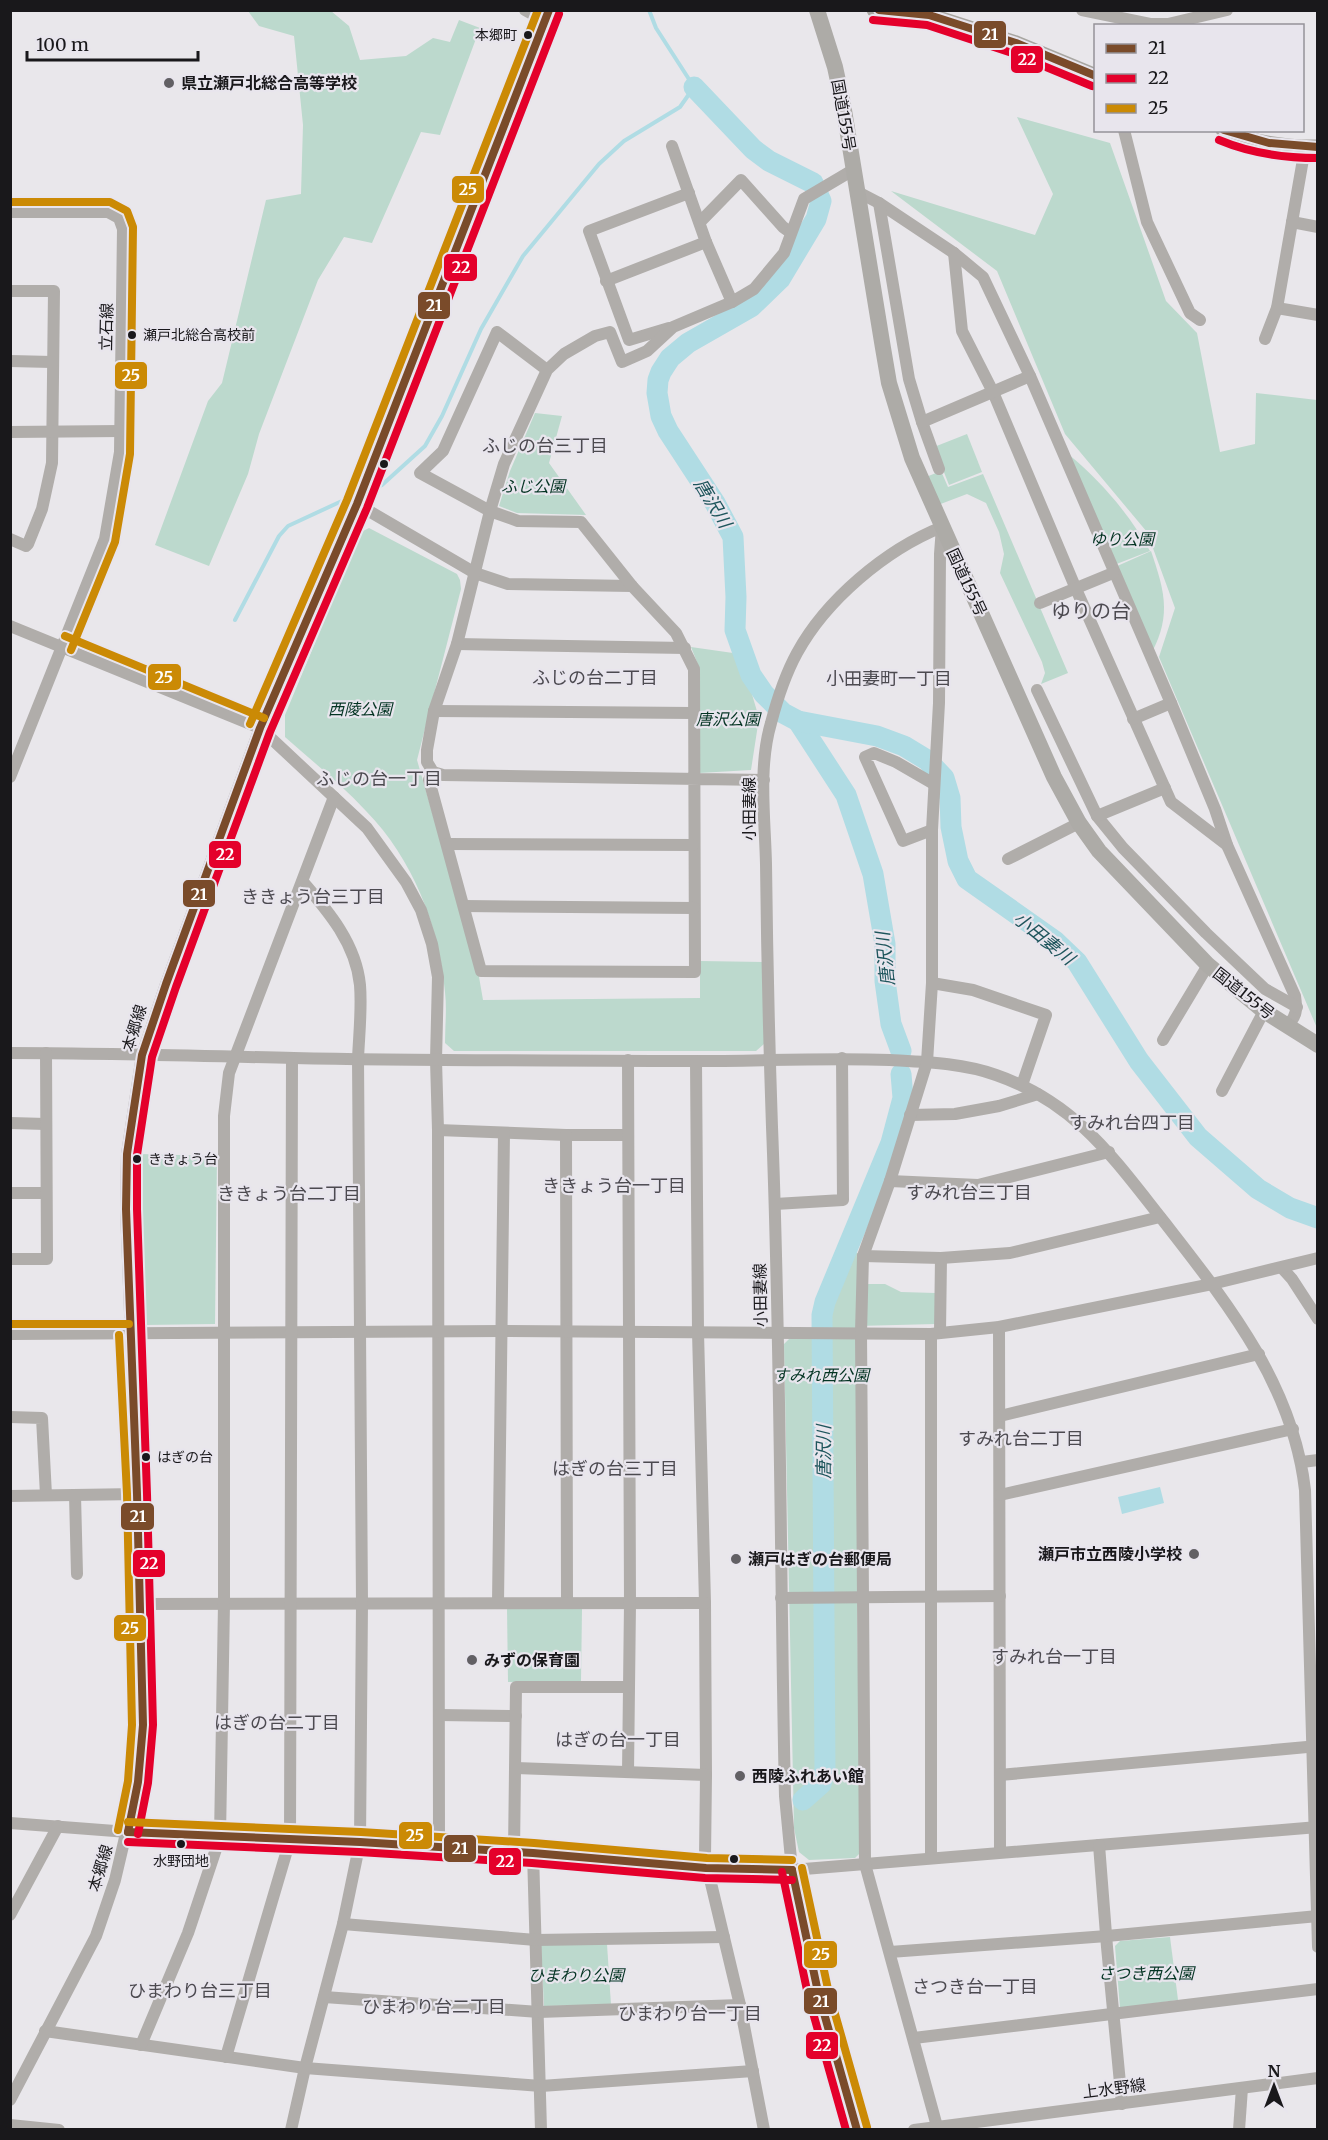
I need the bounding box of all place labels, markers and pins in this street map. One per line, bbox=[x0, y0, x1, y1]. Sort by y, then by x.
place label: 本郷町 bbox=[475, 26, 517, 44]
marker: 本郷町 bbox=[522, 29, 534, 41]
place label: 県立瀬戸北総合高等学校 bbox=[181, 73, 357, 93]
marker: 県立瀬戸北総合高等学校 bbox=[162, 76, 176, 90]
place label: 瀬戸北総合高校前 bbox=[143, 326, 255, 344]
marker: 瀬戸北総合高校前 bbox=[126, 329, 138, 341]
unlabelled marker bbox=[378, 458, 390, 470]
place label: ききょう台 bbox=[148, 1150, 218, 1168]
marker: ききょう台 bbox=[131, 1153, 143, 1165]
place label: はぎの台 bbox=[157, 1448, 213, 1466]
marker: はぎの台 bbox=[140, 1451, 152, 1463]
place label: 瀬戸市立西陵小学校 bbox=[1038, 1544, 1182, 1564]
marker: 瀬戸市立西陵小学校 bbox=[1187, 1547, 1201, 1561]
place label: 瀬戸はぎの台郵便局 bbox=[748, 1549, 892, 1569]
marker: 瀬戸はぎの台郵便局 bbox=[729, 1552, 743, 1566]
place label: みずの保育園 bbox=[484, 1650, 580, 1670]
marker: みずの保育園 bbox=[465, 1653, 479, 1667]
place label: 西陵ふれあい館 bbox=[752, 1766, 864, 1786]
marker: 西陵ふれあい館 bbox=[733, 1769, 747, 1783]
marker: 水野団地 bbox=[175, 1838, 187, 1850]
place label: 水野団地 bbox=[153, 1852, 209, 1870]
unlabelled marker bbox=[728, 1853, 740, 1865]

